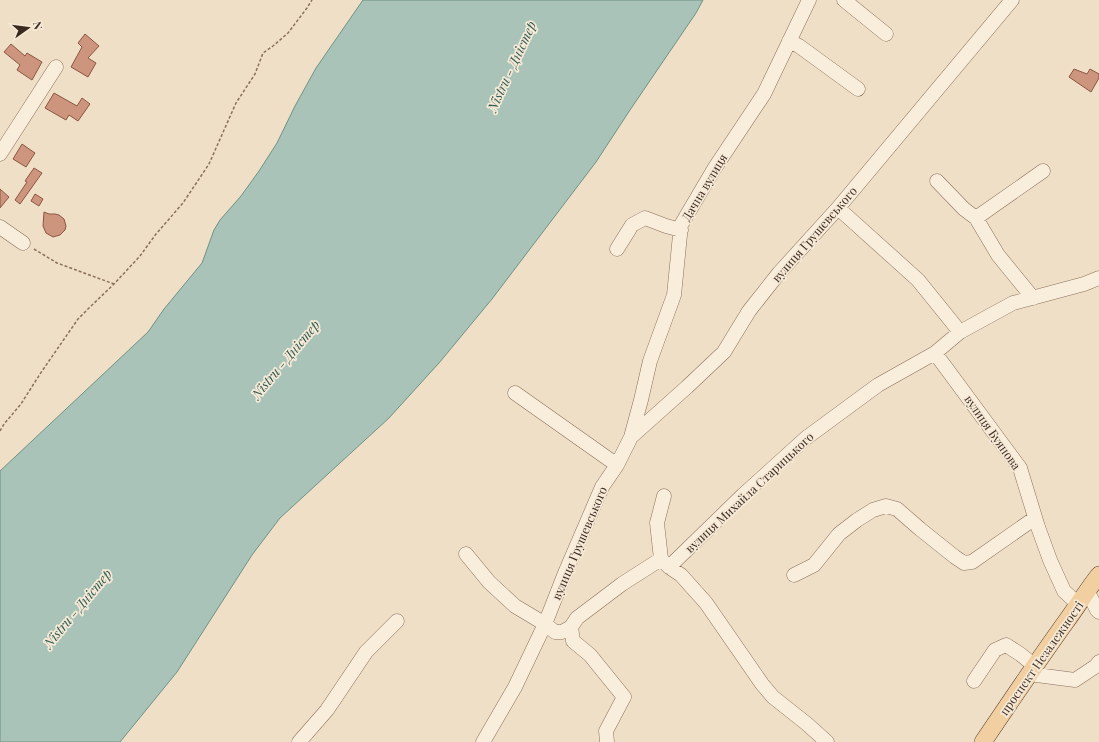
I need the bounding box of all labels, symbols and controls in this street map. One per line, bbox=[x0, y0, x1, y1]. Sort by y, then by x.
north arrow bbox=[8, 8, 48, 48]
water label: Nistru - Дністер bbox=[482, 18, 539, 115]
text: N bbox=[30, 20, 46, 31]
street label: Дачна вулиця bbox=[678, 150, 731, 223]
street label: вулиця Грушевського bbox=[768, 182, 860, 285]
water label: Nistru - Дністер bbox=[247, 316, 323, 403]
street label: вулиця Буянова bbox=[961, 391, 1025, 473]
street label: вулиця Михайла Старицького bbox=[681, 428, 817, 556]
street label: вулиця Грушевського bbox=[548, 483, 610, 602]
water label: Nistru - Дністер bbox=[39, 565, 115, 652]
street label: проспект Незалежності bbox=[995, 597, 1087, 718]

